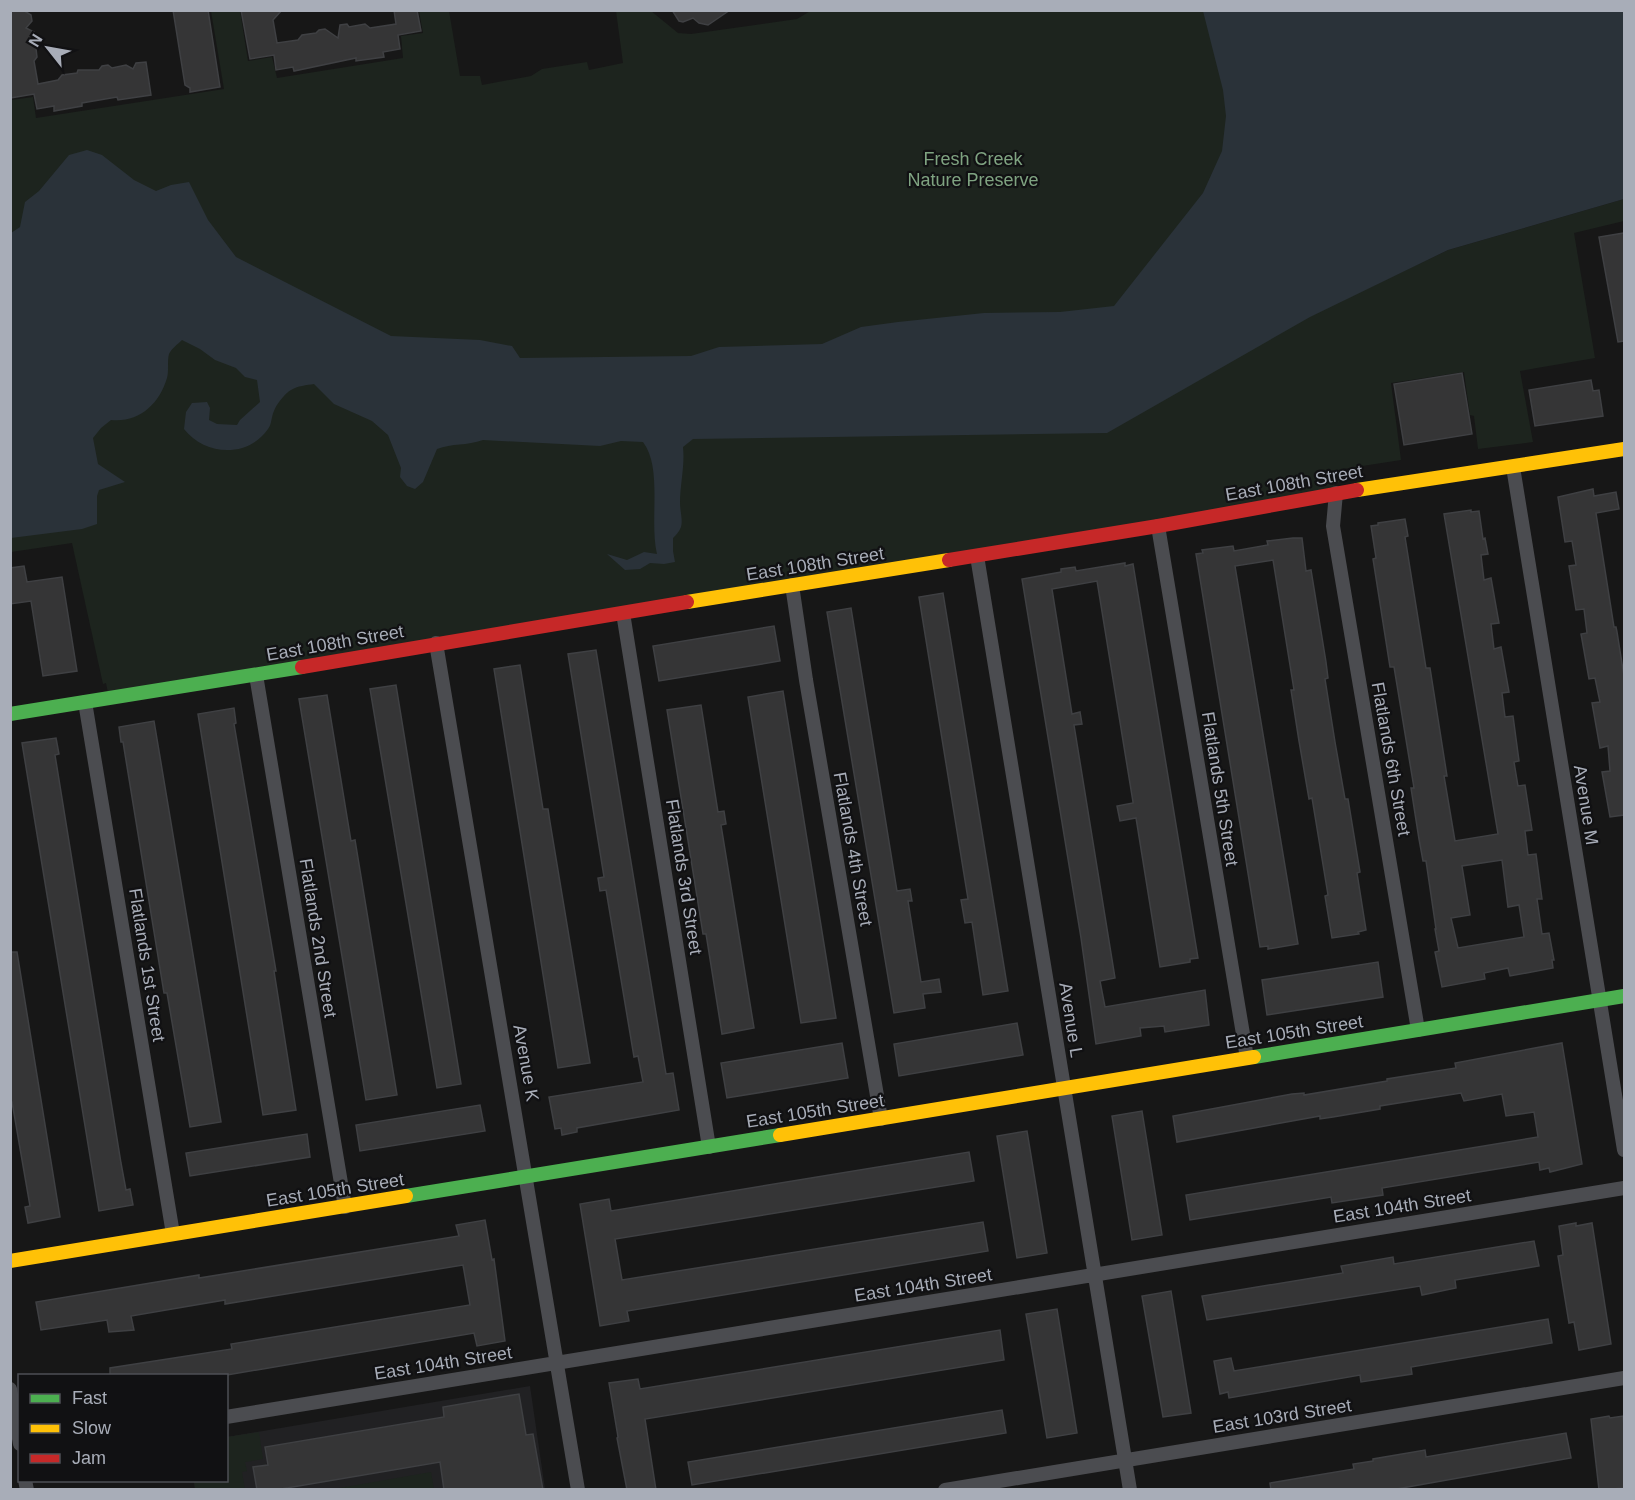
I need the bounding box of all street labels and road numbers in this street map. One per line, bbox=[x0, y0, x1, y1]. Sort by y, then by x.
street label: East 108th Street bbox=[1224, 461, 1364, 505]
street label: East 108th Street bbox=[745, 543, 885, 585]
street label: East 108th Street bbox=[265, 621, 405, 665]
street label: Flatlands 6th Street bbox=[1368, 680, 1414, 838]
street label: Flatlands 5th Street bbox=[1198, 710, 1242, 868]
street label: Avenue M bbox=[1570, 764, 1602, 846]
street label: Flatlands 4th Street bbox=[830, 770, 876, 928]
street label: Flatlands 3rd Street bbox=[662, 798, 706, 956]
street label: Flatlands 2nd Street bbox=[296, 857, 340, 1019]
street label: Flatlands 1st Street bbox=[125, 887, 169, 1043]
street label: Avenue L bbox=[1055, 981, 1087, 1059]
street label: East 105th Street bbox=[1224, 1011, 1364, 1053]
street label: Avenue K bbox=[509, 1023, 543, 1103]
street label: East 105th Street bbox=[745, 1090, 885, 1132]
street label: East 105th Street bbox=[265, 1169, 405, 1211]
street label: East 104th Street bbox=[1332, 1185, 1472, 1227]
street label: East 104th Street bbox=[853, 1264, 993, 1306]
street label: East 104th Street bbox=[373, 1342, 513, 1384]
street label: East 103rd Street bbox=[1211, 1395, 1353, 1437]

